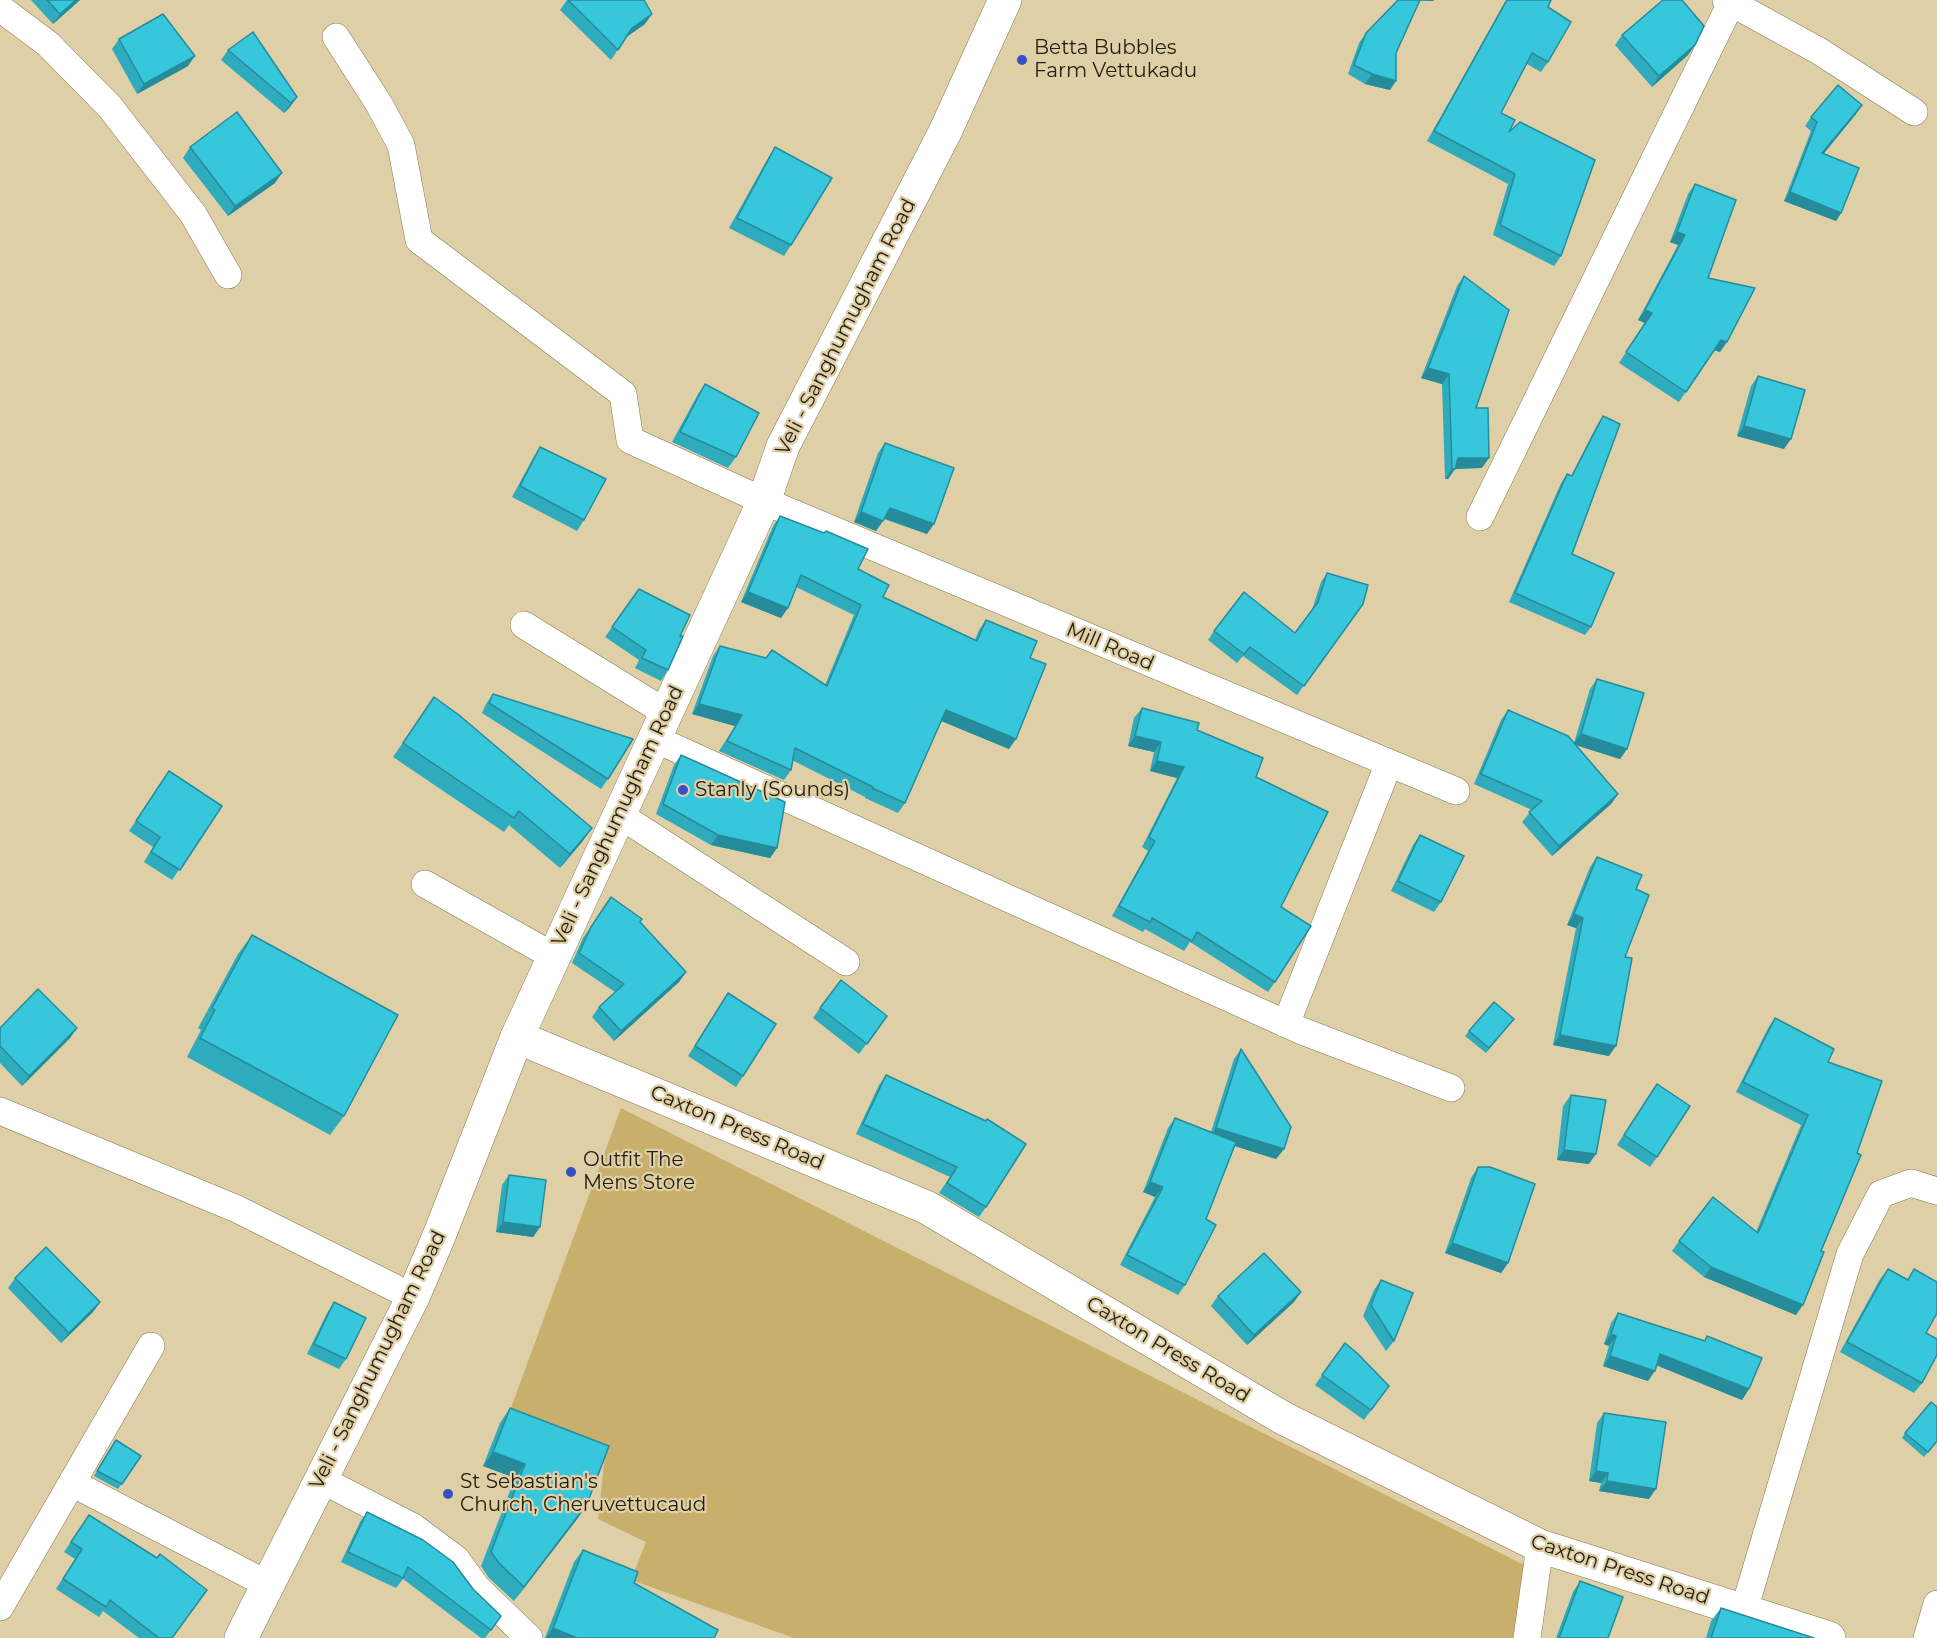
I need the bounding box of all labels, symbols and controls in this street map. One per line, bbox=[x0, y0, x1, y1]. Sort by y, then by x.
place label: Betta Bubbles Farm Vettukadu bbox=[1034, 36, 1197, 83]
marker: Betta Bubbles Farm Vettukadu bbox=[1015, 53, 1029, 67]
street label: Veli - Sanghumugham Road bbox=[771, 195, 921, 459]
street label: Mill Road bbox=[1063, 618, 1157, 676]
street label: Veli - Sanghumugham Road bbox=[547, 682, 689, 950]
place label: Stanly (Sounds) bbox=[695, 778, 850, 802]
marker: Stanly (Sounds) bbox=[676, 783, 690, 797]
street label: Caxton Press Road bbox=[647, 1081, 827, 1175]
place label: Outfit The Mens Store bbox=[583, 1148, 695, 1195]
marker: Outfit The Mens Store bbox=[564, 1165, 578, 1179]
street label: Veli - Sanghumugham Road bbox=[305, 1227, 451, 1493]
street label: Caxton Press Road bbox=[1082, 1292, 1254, 1408]
place label: St Sebastian's Church, Cheruvettucaud bbox=[460, 1470, 706, 1517]
marker: St Sebastian's Church, Cheruvettucaud bbox=[441, 1487, 455, 1501]
street label: Caxton Press Road bbox=[1528, 1530, 1712, 1610]

